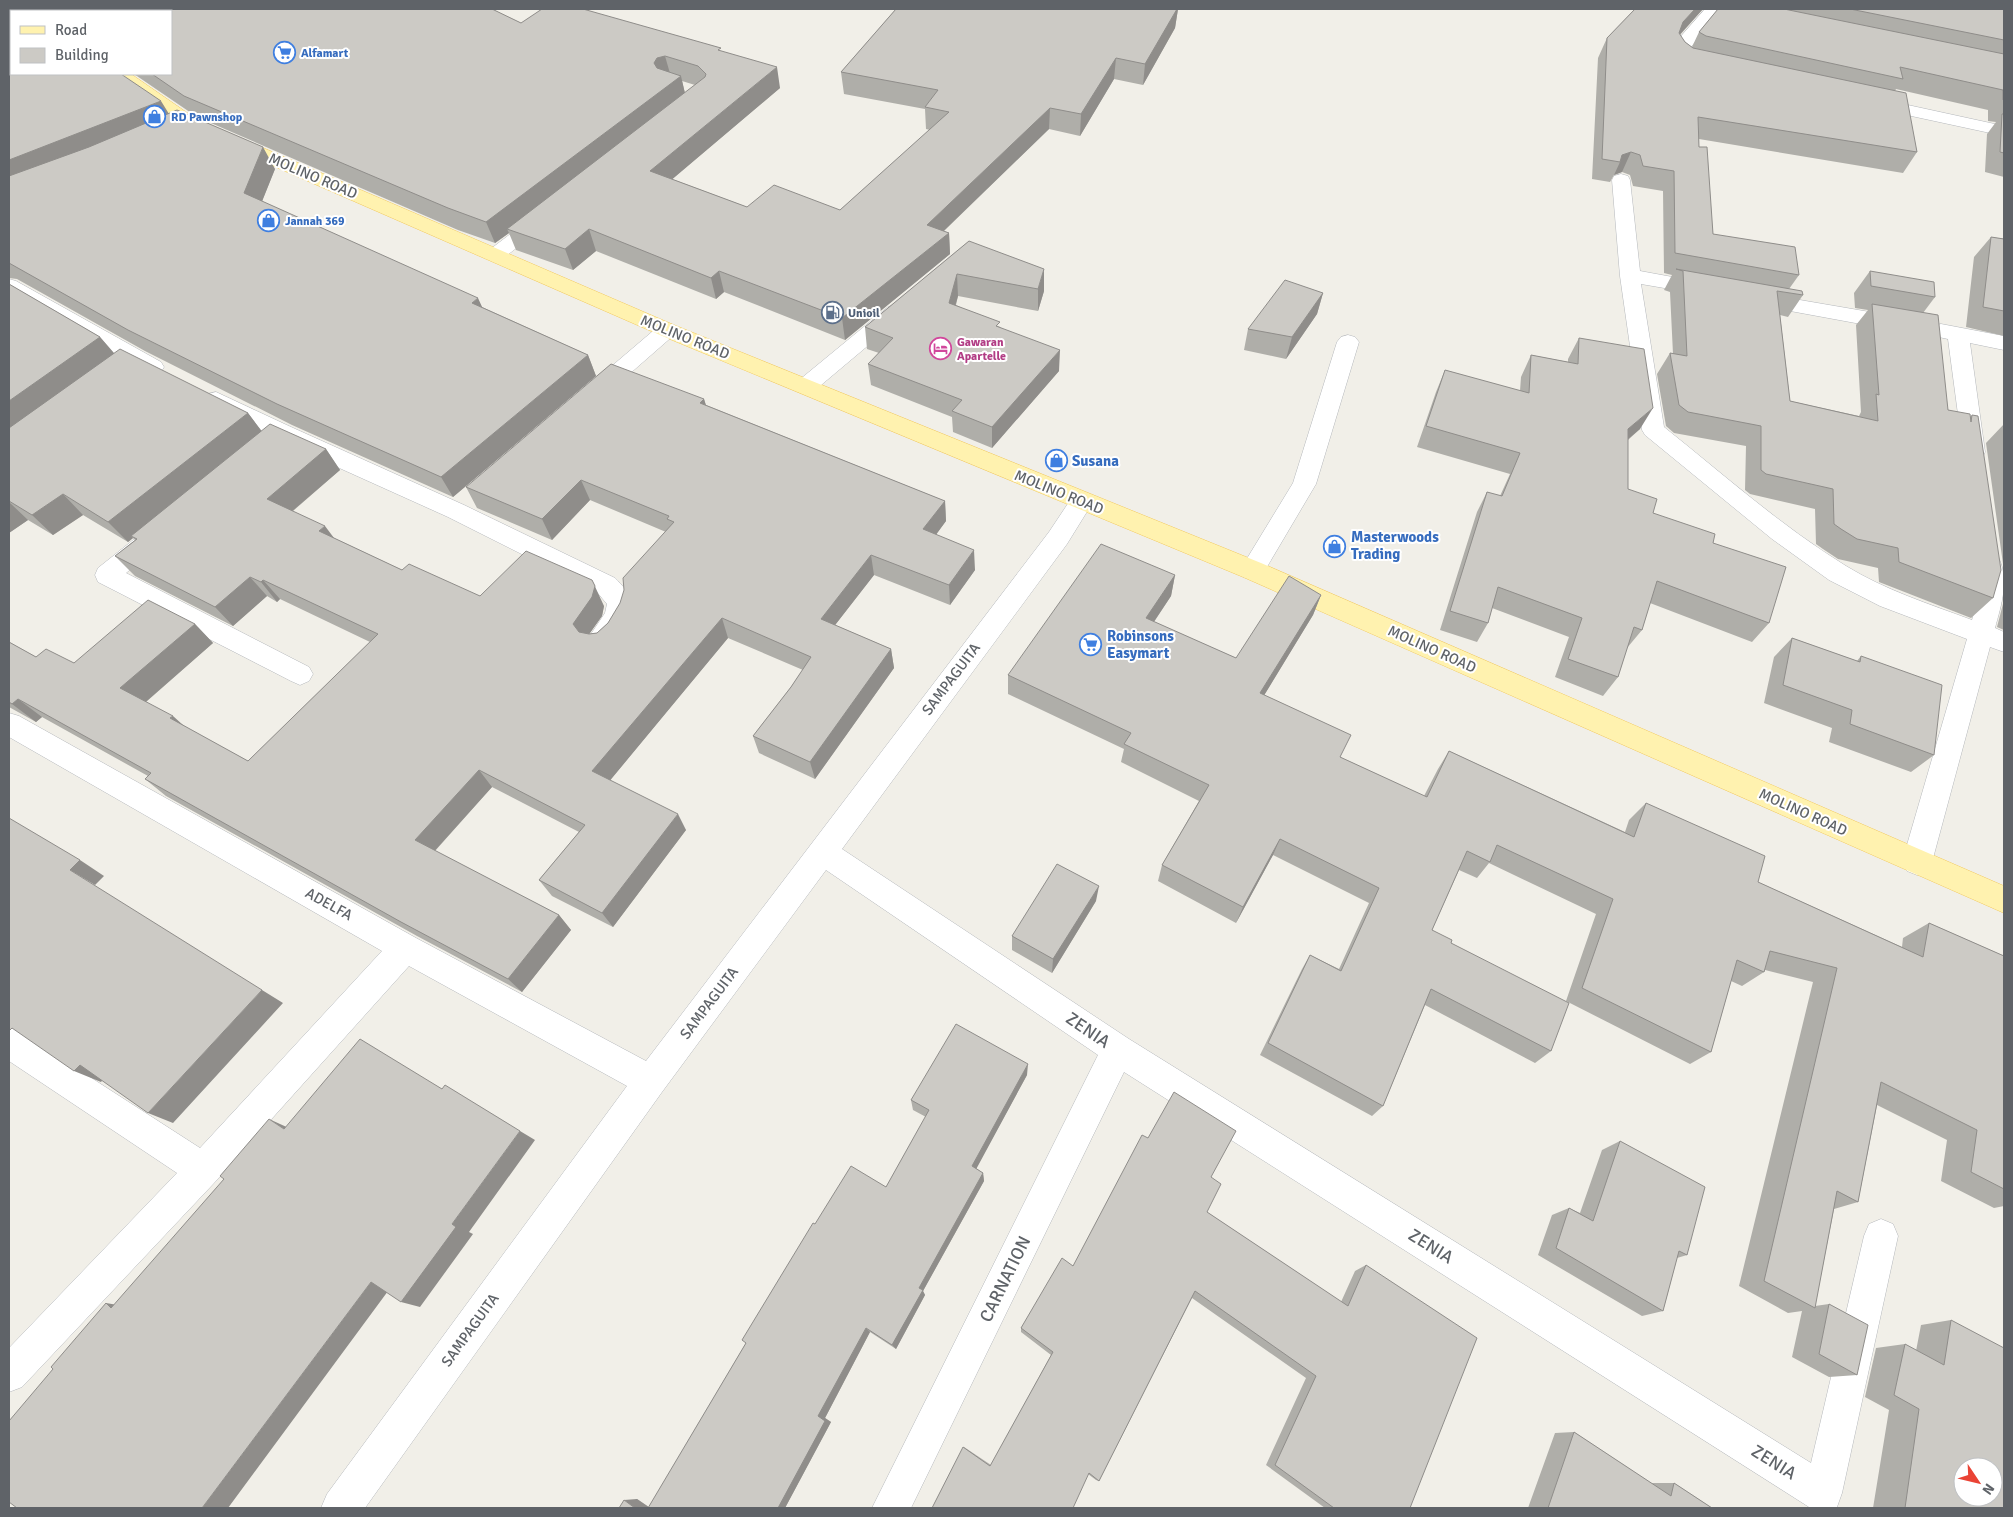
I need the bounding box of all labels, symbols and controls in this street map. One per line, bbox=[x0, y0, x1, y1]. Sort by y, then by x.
legend bbox=[10, 10, 172, 75]
text: Road bbox=[55, 21, 87, 39]
supermarket icon: Alfamart bbox=[273, 41, 297, 65]
text: Building bbox=[55, 46, 109, 64]
place label: Alfamart bbox=[301, 46, 349, 61]
shop icon: RD Pawnshop bbox=[143, 105, 167, 129]
place label: RD Pawnshop bbox=[171, 110, 243, 125]
street label: MOLINO ROAD bbox=[266, 149, 360, 203]
shop icon: Jannah 369 bbox=[257, 209, 281, 233]
place label: Jannah 369 bbox=[285, 214, 345, 229]
fuel station icon: Unioil bbox=[820, 301, 844, 325]
place label: Unioil bbox=[848, 306, 880, 321]
street label: MOLINO ROAD bbox=[638, 311, 732, 363]
place label: Gawaran Apartelle bbox=[957, 335, 1006, 364]
hotel icon: Gawaran Apartelle bbox=[929, 337, 953, 361]
shop icon: Susana bbox=[1044, 449, 1068, 473]
place label: Susana bbox=[1072, 452, 1119, 470]
street label: MOLINO ROAD bbox=[1012, 466, 1106, 518]
place label: Masterwoods Trading bbox=[1351, 528, 1439, 563]
shop icon: Masterwoods Trading bbox=[1323, 534, 1347, 558]
street label: MOLINO ROAD bbox=[1385, 622, 1479, 676]
place label: Robinsons Easymart bbox=[1107, 627, 1174, 662]
supermarket icon: Robinsons Easymart bbox=[1079, 633, 1103, 657]
street label: SAMPAGUITA bbox=[918, 639, 984, 719]
street label: MOLINO ROAD bbox=[1756, 785, 1850, 839]
street label: ADELFA bbox=[302, 884, 356, 924]
street label: SAMPAGUITA bbox=[676, 963, 742, 1043]
street label: ZENIA bbox=[1062, 1007, 1114, 1053]
street label: ZENIA bbox=[1404, 1224, 1458, 1268]
street label: CARNATION bbox=[975, 1232, 1035, 1326]
street label: SAMPAGUITA bbox=[437, 1290, 503, 1370]
street label: ZENIA bbox=[1747, 1440, 1801, 1484]
north arrow bbox=[1953, 1457, 2003, 1507]
text: N bbox=[1978, 1480, 1998, 1498]

